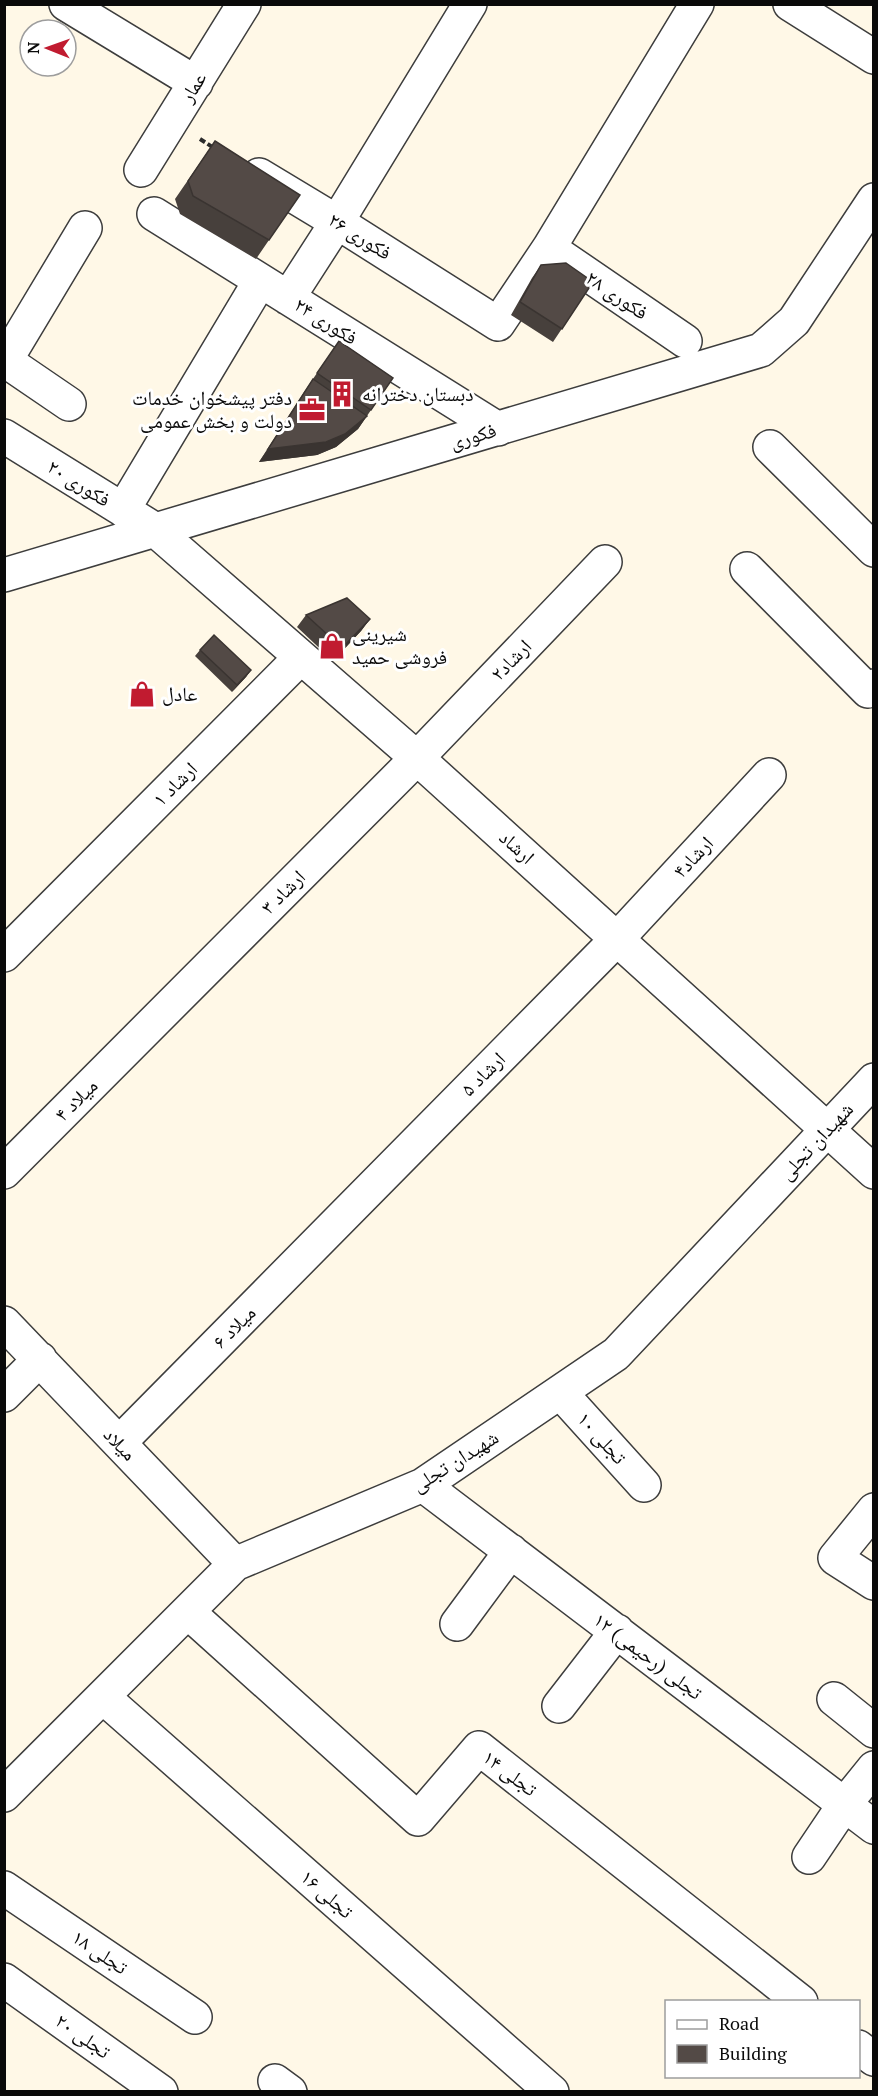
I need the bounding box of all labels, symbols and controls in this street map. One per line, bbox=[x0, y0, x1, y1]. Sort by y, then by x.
north arrow bbox=[18, 18, 78, 78]
text: N bbox=[22, 41, 44, 54]
street label: عمار bbox=[172, 66, 212, 108]
street label: فکوری ۲۶ bbox=[323, 206, 397, 266]
street label: فکوری ۲۸ bbox=[581, 264, 654, 325]
street label: فکوری ۲۴ bbox=[289, 291, 363, 351]
building icon: دبستان دخترانه bbox=[327, 379, 357, 409]
place label: دبستان دخترانه bbox=[362, 380, 473, 407]
place label: دفتر پیشخوان خدمات دولت و بخش عمومی bbox=[132, 384, 292, 434]
office icon: دفتر پیشخوان خدمات دولت و بخش عمومی bbox=[297, 395, 327, 425]
street label: فکوری bbox=[447, 416, 499, 455]
street label: فکوری ۲۰ bbox=[42, 453, 116, 513]
place label: شیرینی فروشی حمید bbox=[352, 620, 447, 670]
shop icon: شیرینی فروشی حمید bbox=[317, 631, 347, 661]
street label: ۲ارشاد bbox=[484, 633, 537, 686]
shop icon: عادل bbox=[127, 679, 157, 709]
place label: عادل bbox=[162, 680, 197, 707]
street label: ۱ ارشاد bbox=[146, 755, 203, 812]
street label: ارشاد bbox=[494, 824, 541, 870]
street label: ۴ارشاد bbox=[666, 830, 719, 883]
street label: ۳ ارشاد bbox=[254, 863, 311, 920]
street label: ۵ ارشاد bbox=[454, 1045, 511, 1102]
street label: ۴ میلاد bbox=[48, 1072, 103, 1127]
street label: شهیدان تجلی bbox=[772, 1096, 859, 1186]
street label: ۶ میلاد bbox=[206, 1299, 261, 1354]
street label: ۱۰ تجلی bbox=[572, 1406, 633, 1470]
street label: میلاد bbox=[98, 1421, 143, 1466]
street label: شهیدان تجلی bbox=[406, 1423, 503, 1498]
street label: ۱۲ تجلی (رحیمی) bbox=[588, 1606, 708, 1706]
street label: تجلی ۱۴ bbox=[478, 1743, 543, 1802]
street label: ۱۶ تجلی bbox=[295, 1863, 360, 1924]
street label: ۱۸ تجلی bbox=[67, 1923, 133, 1980]
legend bbox=[665, 2000, 860, 2078]
street label: ۲۰ تجلی bbox=[50, 2007, 116, 2064]
text: Road bbox=[719, 2011, 759, 2035]
text: Building bbox=[719, 2041, 787, 2065]

